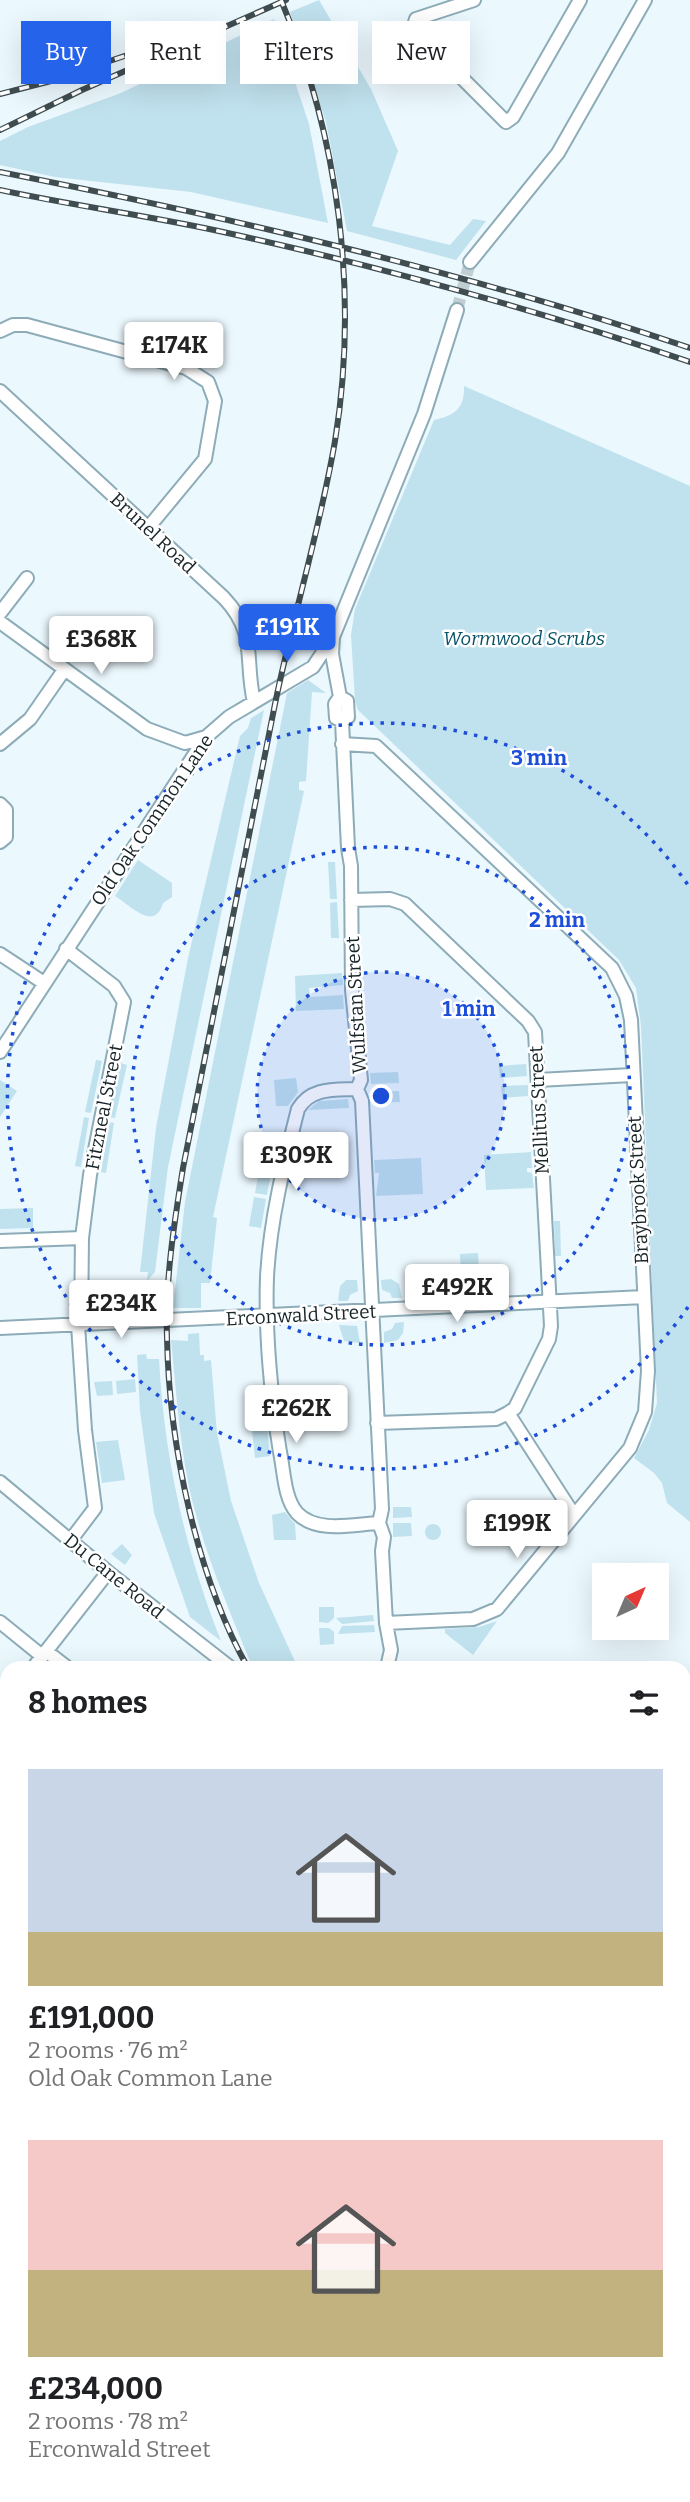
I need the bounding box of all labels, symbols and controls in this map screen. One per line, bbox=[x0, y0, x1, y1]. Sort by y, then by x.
chip: Buy bbox=[21, 21, 111, 84]
chip: Rent bbox=[125, 21, 226, 84]
chip: Filters bbox=[240, 21, 358, 84]
chip: New bbox=[372, 21, 470, 84]
pin: £174K bbox=[125, 322, 223, 382]
text: £174K bbox=[140, 331, 208, 359]
street label: Brunel Road bbox=[106, 488, 200, 578]
pin: £191K bbox=[238, 604, 336, 664]
text: £191K bbox=[255, 613, 320, 641]
pin: £368K bbox=[52, 616, 150, 676]
text: £368K bbox=[65, 625, 137, 653]
park label: Wormwood Scrubs bbox=[443, 627, 605, 650]
street label: Old Oak Common Lane bbox=[86, 730, 218, 910]
text: 3 min bbox=[511, 745, 568, 771]
text: 2 min bbox=[529, 907, 585, 933]
street label: Wulfstan Street bbox=[341, 935, 371, 1074]
text: 1 min bbox=[442, 996, 496, 1022]
street label: Fitzneal Street bbox=[81, 1042, 128, 1172]
street label: Mellitus Street bbox=[524, 1045, 554, 1175]
centre of rings bbox=[369, 1084, 393, 1108]
street label: Braybrook Street bbox=[623, 1115, 653, 1265]
pin: £309K bbox=[247, 1132, 345, 1192]
text: £309K bbox=[260, 1141, 332, 1169]
pin: £492K bbox=[408, 1264, 506, 1324]
text: £492K bbox=[421, 1273, 493, 1301]
pin: £234K bbox=[72, 1280, 170, 1340]
text: £234K bbox=[85, 1289, 157, 1317]
street label: Erconwald Street bbox=[225, 1300, 377, 1330]
pin: £262K bbox=[247, 1386, 345, 1445]
text: £262K bbox=[261, 1394, 331, 1422]
pin: £199K bbox=[468, 1500, 566, 1560]
text: £199K bbox=[483, 1509, 551, 1537]
street label: Du Cane Road bbox=[59, 1529, 169, 1623]
north arrow bbox=[592, 1563, 668, 1640]
map controls bbox=[592, 1563, 669, 1640]
icon: filters bbox=[625, 1684, 663, 1722]
text: 8 homes bbox=[28, 1685, 148, 1721]
icon: home bbox=[283, 1815, 409, 1941]
text: £191,000 bbox=[28, 2000, 155, 2036]
text: 2 rooms · 76 m² bbox=[28, 2036, 188, 2064]
text: Old Oak Common Lane bbox=[28, 2064, 273, 2092]
icon: home bbox=[283, 2186, 409, 2312]
text: £234,000 bbox=[28, 2371, 163, 2407]
text: 2 rooms · 78 m² bbox=[28, 2407, 188, 2435]
text: Erconwald Street bbox=[28, 2435, 211, 2463]

